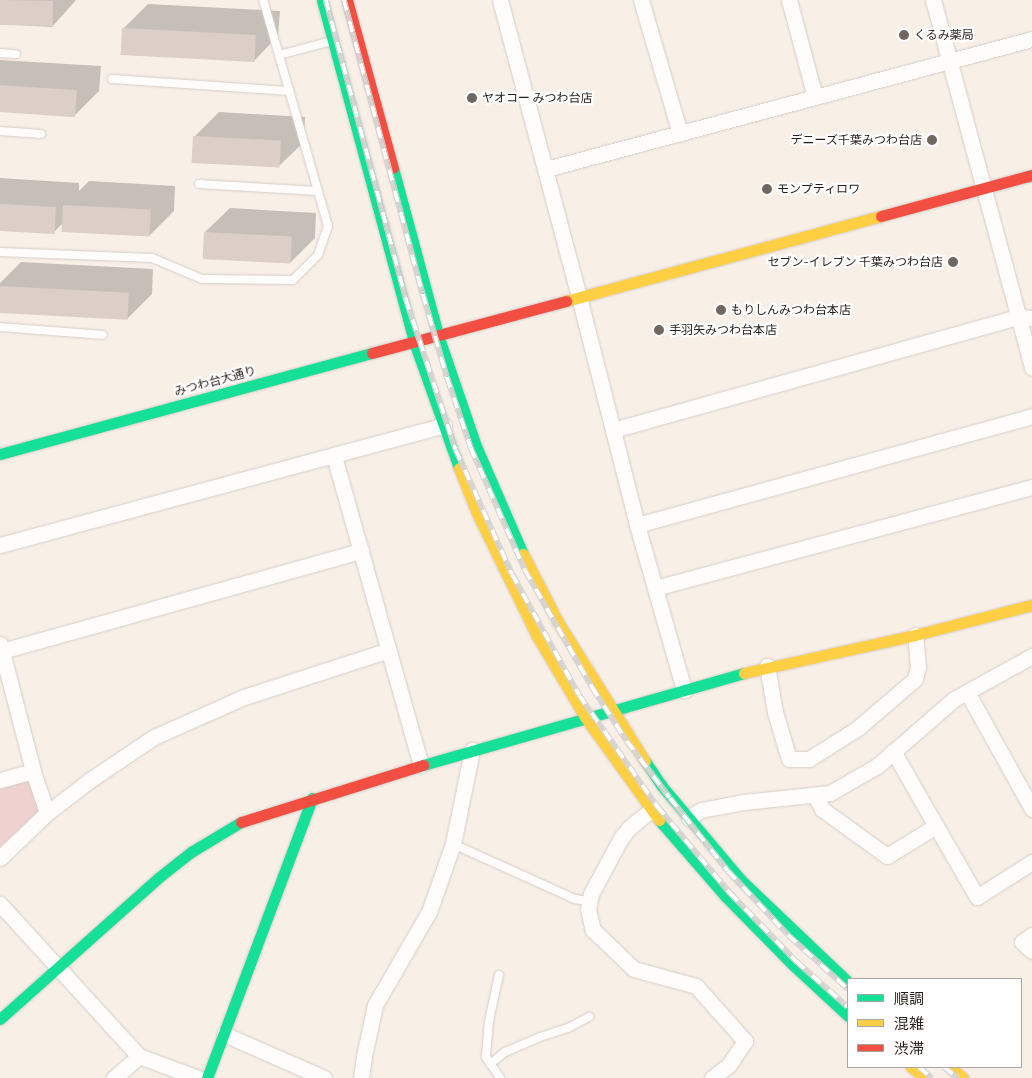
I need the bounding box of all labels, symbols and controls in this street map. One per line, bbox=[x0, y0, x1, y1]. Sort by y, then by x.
place label: くるみ薬局 bbox=[914, 28, 974, 42]
marker: くるみ薬局 bbox=[898, 29, 910, 41]
place label: ヤオコー みつわ台店 bbox=[482, 91, 592, 105]
marker: ヤオコー みつわ台店 bbox=[466, 92, 478, 104]
place label: デニーズ千葉みつわ台店 bbox=[790, 133, 922, 147]
marker: デニーズ千葉みつわ台店 bbox=[926, 134, 938, 146]
place label: モンプティロワ bbox=[777, 182, 861, 196]
marker: モンプティロワ bbox=[761, 183, 773, 195]
place label: セブン-イレブン 千葉みつわ台店 bbox=[768, 255, 943, 269]
marker: セブン-イレブン 千葉みつわ台店 bbox=[947, 256, 959, 268]
place label: もりしんみつわ台本店 bbox=[731, 303, 851, 317]
marker: もりしんみつわ台本店 bbox=[715, 304, 727, 316]
place label: 手羽矢みつわ台本店 bbox=[669, 323, 777, 337]
marker: 手羽矢みつわ台本店 bbox=[653, 324, 665, 336]
street label: みつわ台大通り bbox=[173, 363, 257, 399]
legend bbox=[847, 978, 1022, 1068]
text: 順調 bbox=[894, 988, 924, 1009]
text: 混雑 bbox=[894, 1013, 924, 1034]
text: 渋滞 bbox=[894, 1038, 924, 1059]

